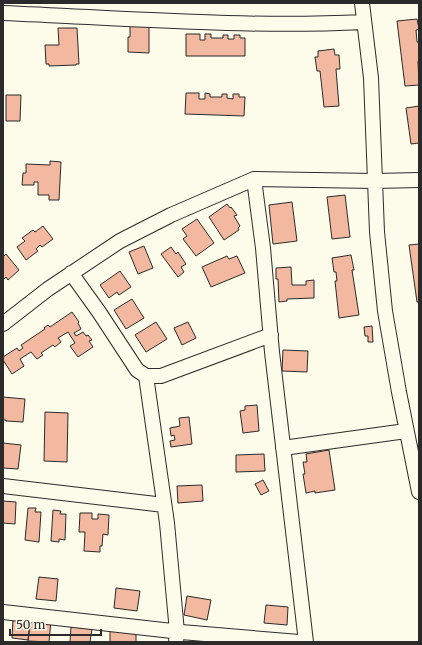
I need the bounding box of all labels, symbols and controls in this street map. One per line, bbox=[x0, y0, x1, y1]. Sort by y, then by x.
scale bar bbox=[10, 611, 101, 637]
text: 50 m bbox=[16, 617, 45, 632]

